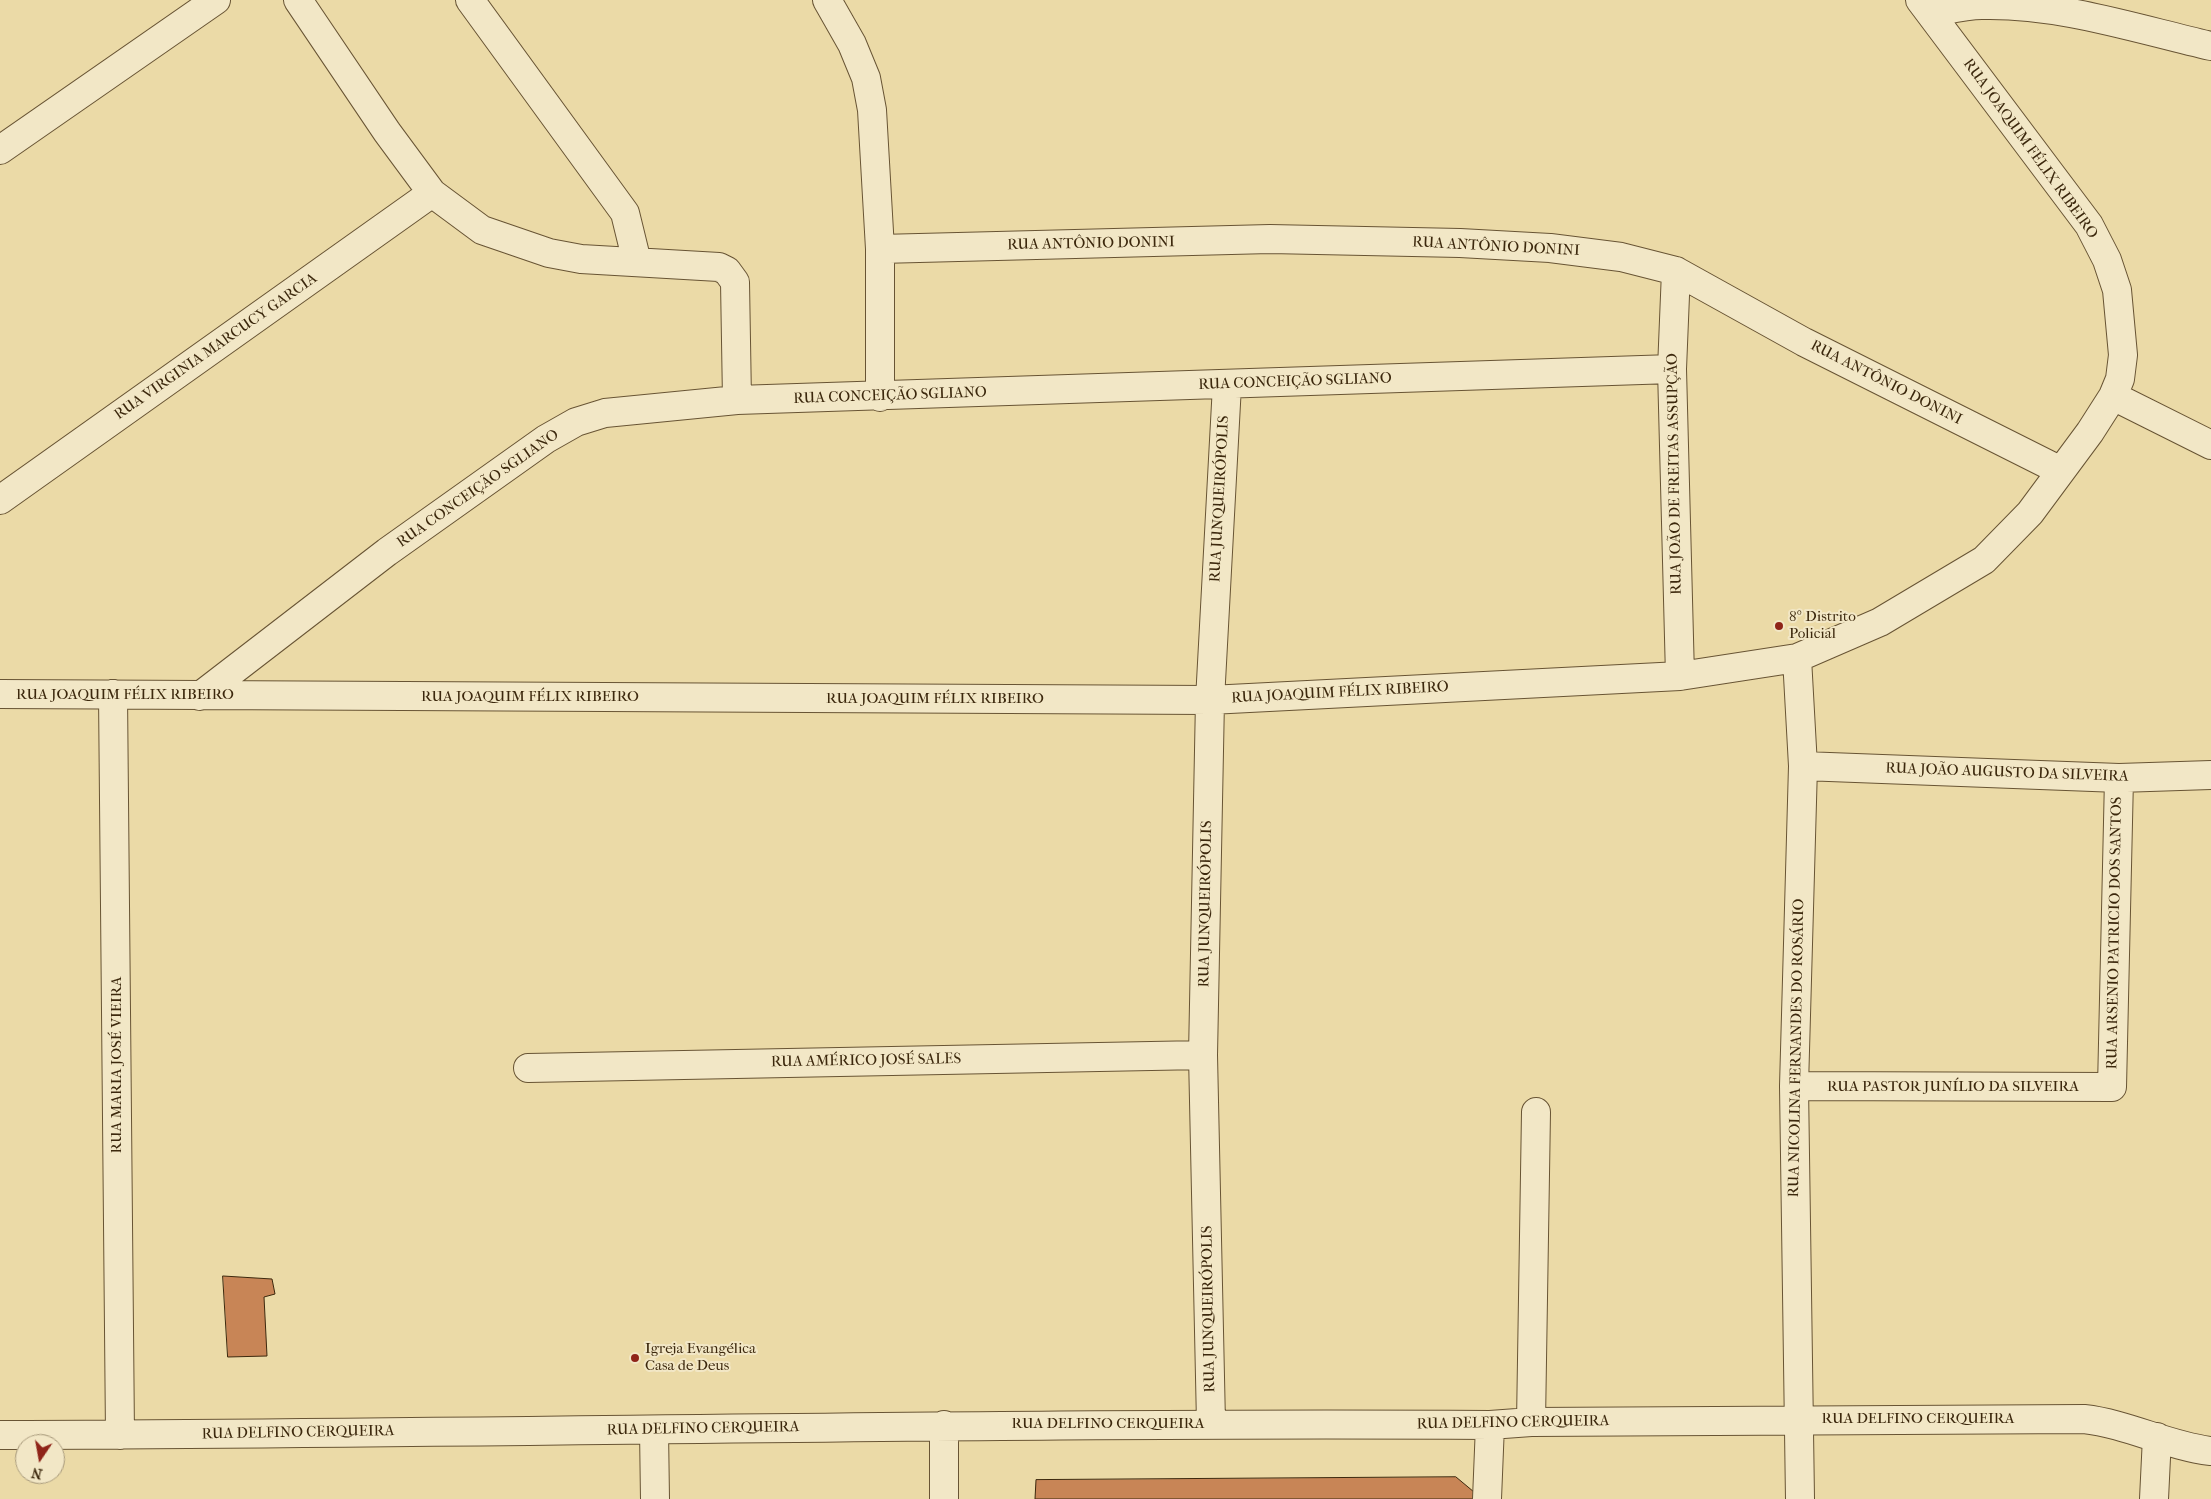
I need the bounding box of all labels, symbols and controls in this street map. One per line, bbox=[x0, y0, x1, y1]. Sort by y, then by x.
street label: RUA JOAQUIM FÉLIX RIBEIRO bbox=[1959, 56, 2101, 242]
street label: RUA ANTÔNIO DONINI bbox=[1007, 234, 1175, 254]
street label: RUA ANTÔNIO DONINI bbox=[1412, 234, 1580, 260]
street label: RUA VIRGINIA MARCUCY GARCIA bbox=[111, 270, 321, 424]
street label: RUA ANTÔNIO DONINI bbox=[1807, 337, 1965, 429]
street label: RUA JOÃO DE FREITAS ASSUPÇÃO bbox=[1664, 353, 1686, 595]
street label: RUA CONCEIÇÃO SGLIANO bbox=[1198, 370, 1392, 394]
street label: RUA CONCEIÇÃO SGLIANO bbox=[793, 384, 987, 408]
street label: RUA JUNQUEIRÓPOLIS bbox=[1207, 415, 1233, 583]
street label: RUA CONCEIÇÃO SGLIANO bbox=[394, 426, 562, 552]
place label: 8º Distrito Policial bbox=[1789, 608, 1856, 643]
marker: 8º Distrito Policial bbox=[1773, 620, 1785, 632]
street label: RUA JOAQUIM FÉLIX RIBEIRO bbox=[1231, 678, 1449, 708]
street label: RUA JOAQUIM FÉLIX RIBEIRO bbox=[16, 686, 234, 704]
street label: RUA JOAQUIM FÉLIX RIBEIRO bbox=[421, 688, 639, 706]
street label: RUA JOAQUIM FÉLIX RIBEIRO bbox=[826, 690, 1044, 708]
street label: RUA JOÃO AUGUSTO DA SILVEIRA bbox=[1885, 760, 2129, 786]
street label: RUA ARSENIO PATRICIO DOS SANTOS bbox=[2104, 796, 2126, 1070]
street label: RUA JUNQUEIRÓPOLIS bbox=[1196, 820, 1216, 988]
street label: RUA NICOLINA FERNANDES DO ROSÁRIO bbox=[1785, 898, 1809, 1198]
street label: RUA MARIA JOSÉ VIEIRA bbox=[108, 977, 126, 1153]
street label: RUA AMÉRICO JOSÉ SALES bbox=[771, 1050, 961, 1072]
street label: RUA PASTOR JUNÍLIO DA SILVEIRA bbox=[1827, 1078, 2079, 1096]
street label: RUA JUNQUEIRÓPOLIS bbox=[1199, 1225, 1219, 1393]
place label: Igreja Evangélica Casa de Deus bbox=[645, 1340, 756, 1375]
marker: Igreja Evangélica Casa de Deus bbox=[629, 1352, 641, 1364]
street label: RUA DELFINO CERQUEIRA bbox=[1822, 1410, 2014, 1428]
street label: RUA DELFINO CERQUEIRA bbox=[1416, 1412, 1610, 1434]
street label: RUA DELFINO CERQUEIRA bbox=[1012, 1415, 1204, 1433]
street label: RUA DELFINO CERQUEIRA bbox=[606, 1418, 800, 1440]
street label: RUA DELFINO CERQUEIRA bbox=[201, 1422, 395, 1444]
north arrow bbox=[15, 1434, 65, 1484]
text: N bbox=[30, 1464, 44, 1483]

